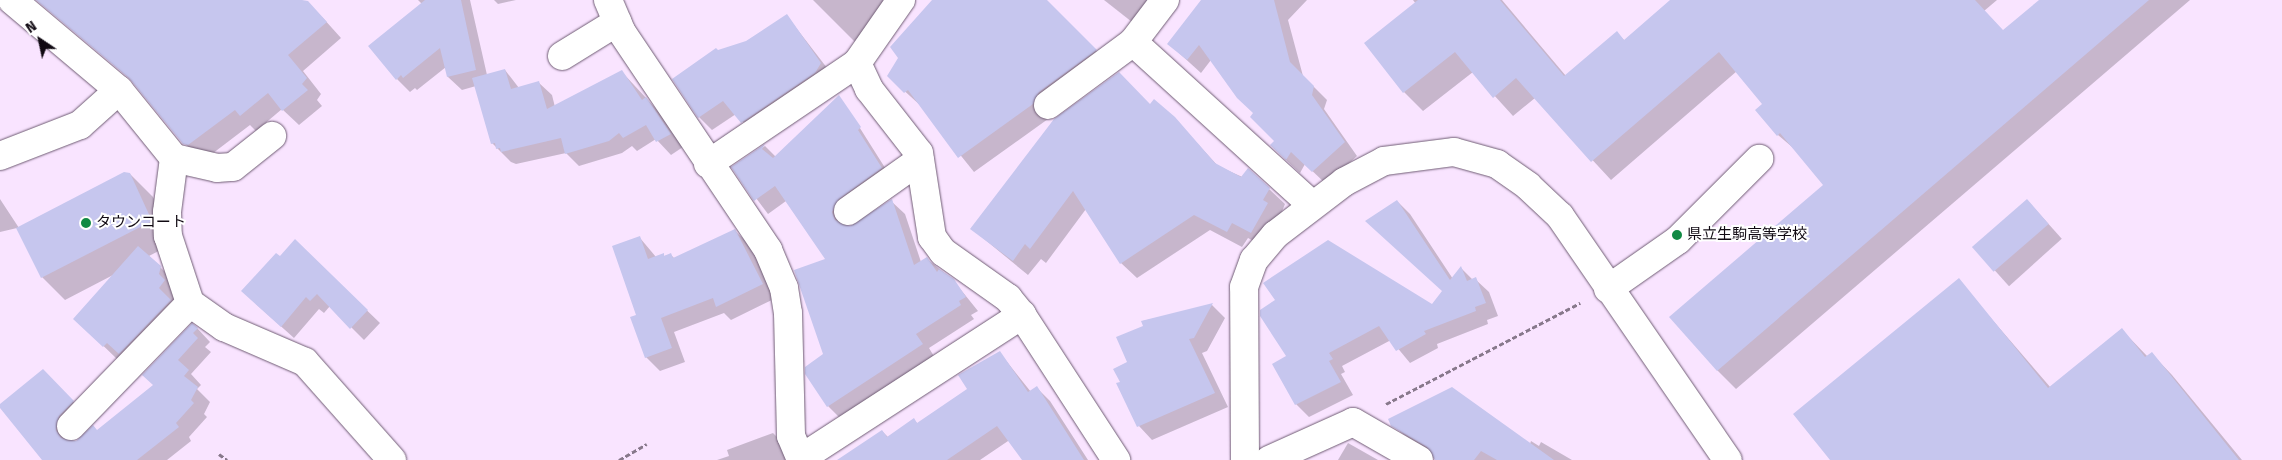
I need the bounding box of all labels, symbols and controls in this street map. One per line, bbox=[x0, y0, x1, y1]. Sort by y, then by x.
north arrow bbox=[15, 15, 65, 65]
text: N bbox=[23, 18, 40, 37]
place label: タウンコート bbox=[96, 214, 186, 232]
marker: タウンコート bbox=[80, 217, 92, 229]
place label: 県立生駒高等学校 bbox=[1687, 226, 1807, 244]
marker: 県立生駒高等学校 bbox=[1671, 229, 1683, 241]

